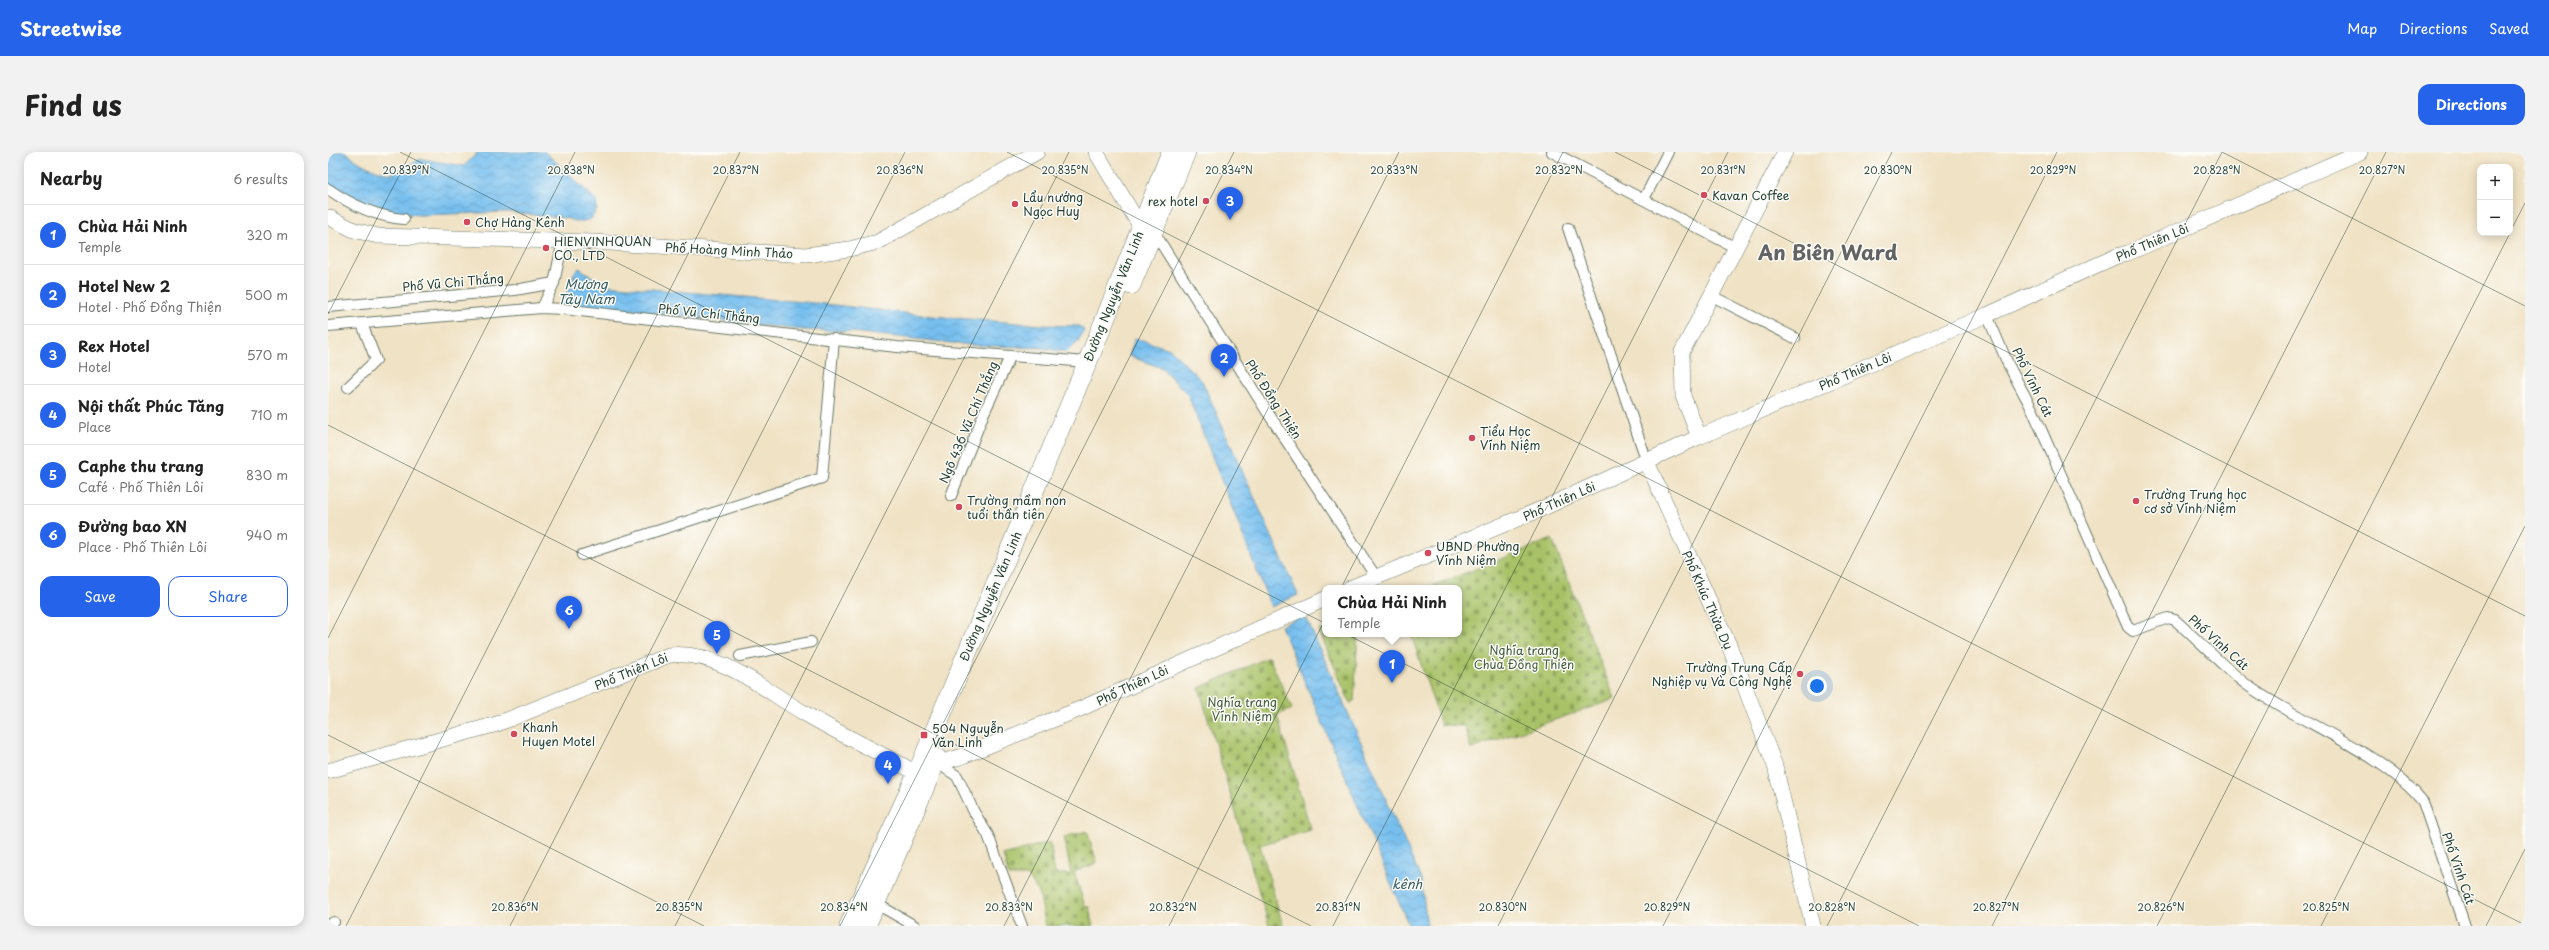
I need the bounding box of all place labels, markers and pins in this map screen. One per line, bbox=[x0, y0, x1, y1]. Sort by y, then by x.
place label: Kavan Coffee bbox=[1712, 186, 1790, 204]
pin: 3 bbox=[1217, 187, 1243, 220]
place label: Lẩu nướng Ngọc Huy bbox=[1023, 188, 1083, 220]
marker: Kavan Coffee bbox=[1699, 190, 1709, 200]
place label: rex hotel bbox=[1148, 192, 1198, 210]
marker: rex hotel bbox=[1201, 196, 1211, 206]
marker: Lẩu nướng Ngọc Huy bbox=[1010, 199, 1020, 209]
place label: Chợ Hàng Kênh bbox=[475, 213, 565, 231]
marker: Chợ Hàng Kênh bbox=[462, 217, 472, 227]
place label: HIENVINHQUAN CO., LTD bbox=[554, 232, 652, 264]
marker: HIENVINHQUAN CO., LTD bbox=[541, 243, 551, 253]
pin: 2 bbox=[1211, 344, 1237, 377]
place label: Tiểu Học Vĩnh Niệm bbox=[1480, 422, 1540, 454]
marker: Tiểu Học Vĩnh Niệm bbox=[1467, 433, 1477, 443]
place label: Trường Trung học cơ sở Vĩnh Niệm bbox=[2144, 485, 2247, 517]
place label: Trường mầm non tuổi thần tiên bbox=[967, 491, 1066, 523]
marker: Trường Trung học cơ sở Vĩnh Niệm bbox=[2131, 496, 2141, 506]
marker: Trường mầm non tuổi thần tiên bbox=[954, 502, 964, 512]
place label: UBND Phường Vĩnh Niệm bbox=[1436, 537, 1519, 569]
marker: UBND Phường Vĩnh Niệm bbox=[1423, 548, 1433, 558]
pin: 6 bbox=[556, 596, 582, 629]
pin: 5 bbox=[704, 621, 730, 654]
pin: 1 bbox=[1379, 650, 1405, 683]
place label: Trường Trung Cấp Nghiệp vụ Và Công Nghệ bbox=[1652, 658, 1792, 690]
marker: Trường Trung Cấp Nghiệp vụ Và Công Nghệ bbox=[1795, 669, 1805, 679]
place label: Khanh Huyen Motel bbox=[522, 718, 595, 750]
place label: 504 Nguyễn Văn Linh bbox=[932, 719, 1004, 751]
marker: Khanh Huyen Motel bbox=[509, 729, 519, 739]
marker: 504 Nguyễn Văn Linh bbox=[919, 730, 929, 740]
pin: 4 bbox=[875, 751, 901, 784]

